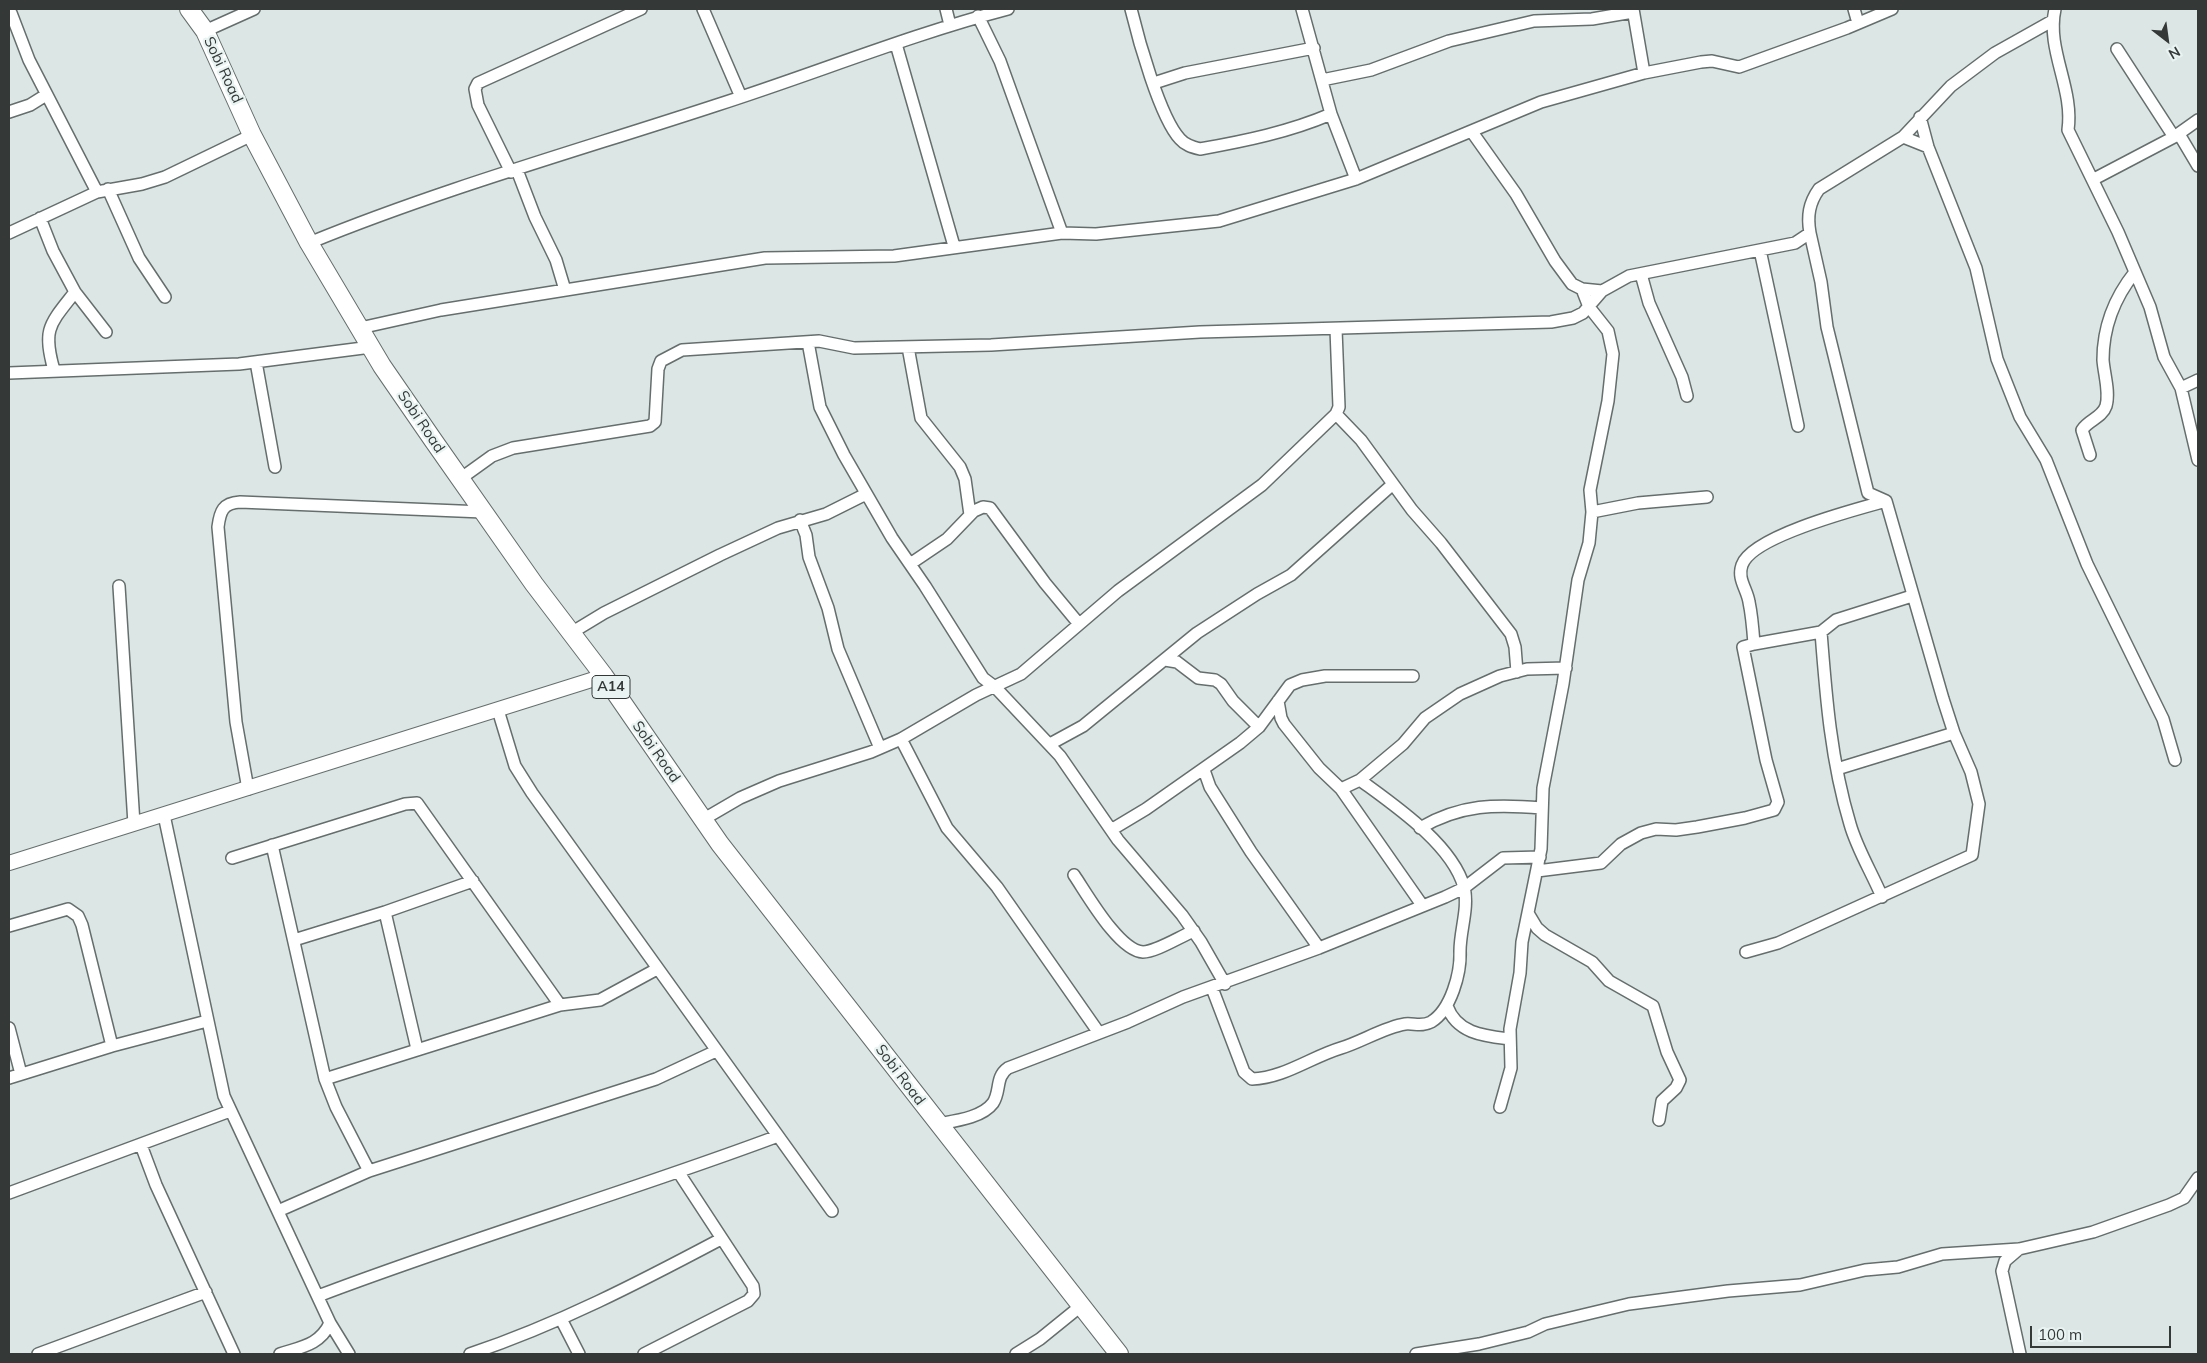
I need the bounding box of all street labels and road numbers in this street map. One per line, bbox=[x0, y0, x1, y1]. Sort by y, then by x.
street label: Sobi Road bbox=[200, 34, 246, 106]
street label: Sobi Road bbox=[394, 387, 448, 457]
road number: A14 bbox=[592, 676, 630, 699]
street label: Sobi Road bbox=[628, 718, 684, 786]
street label: Sobi Road bbox=[871, 1041, 929, 1109]

